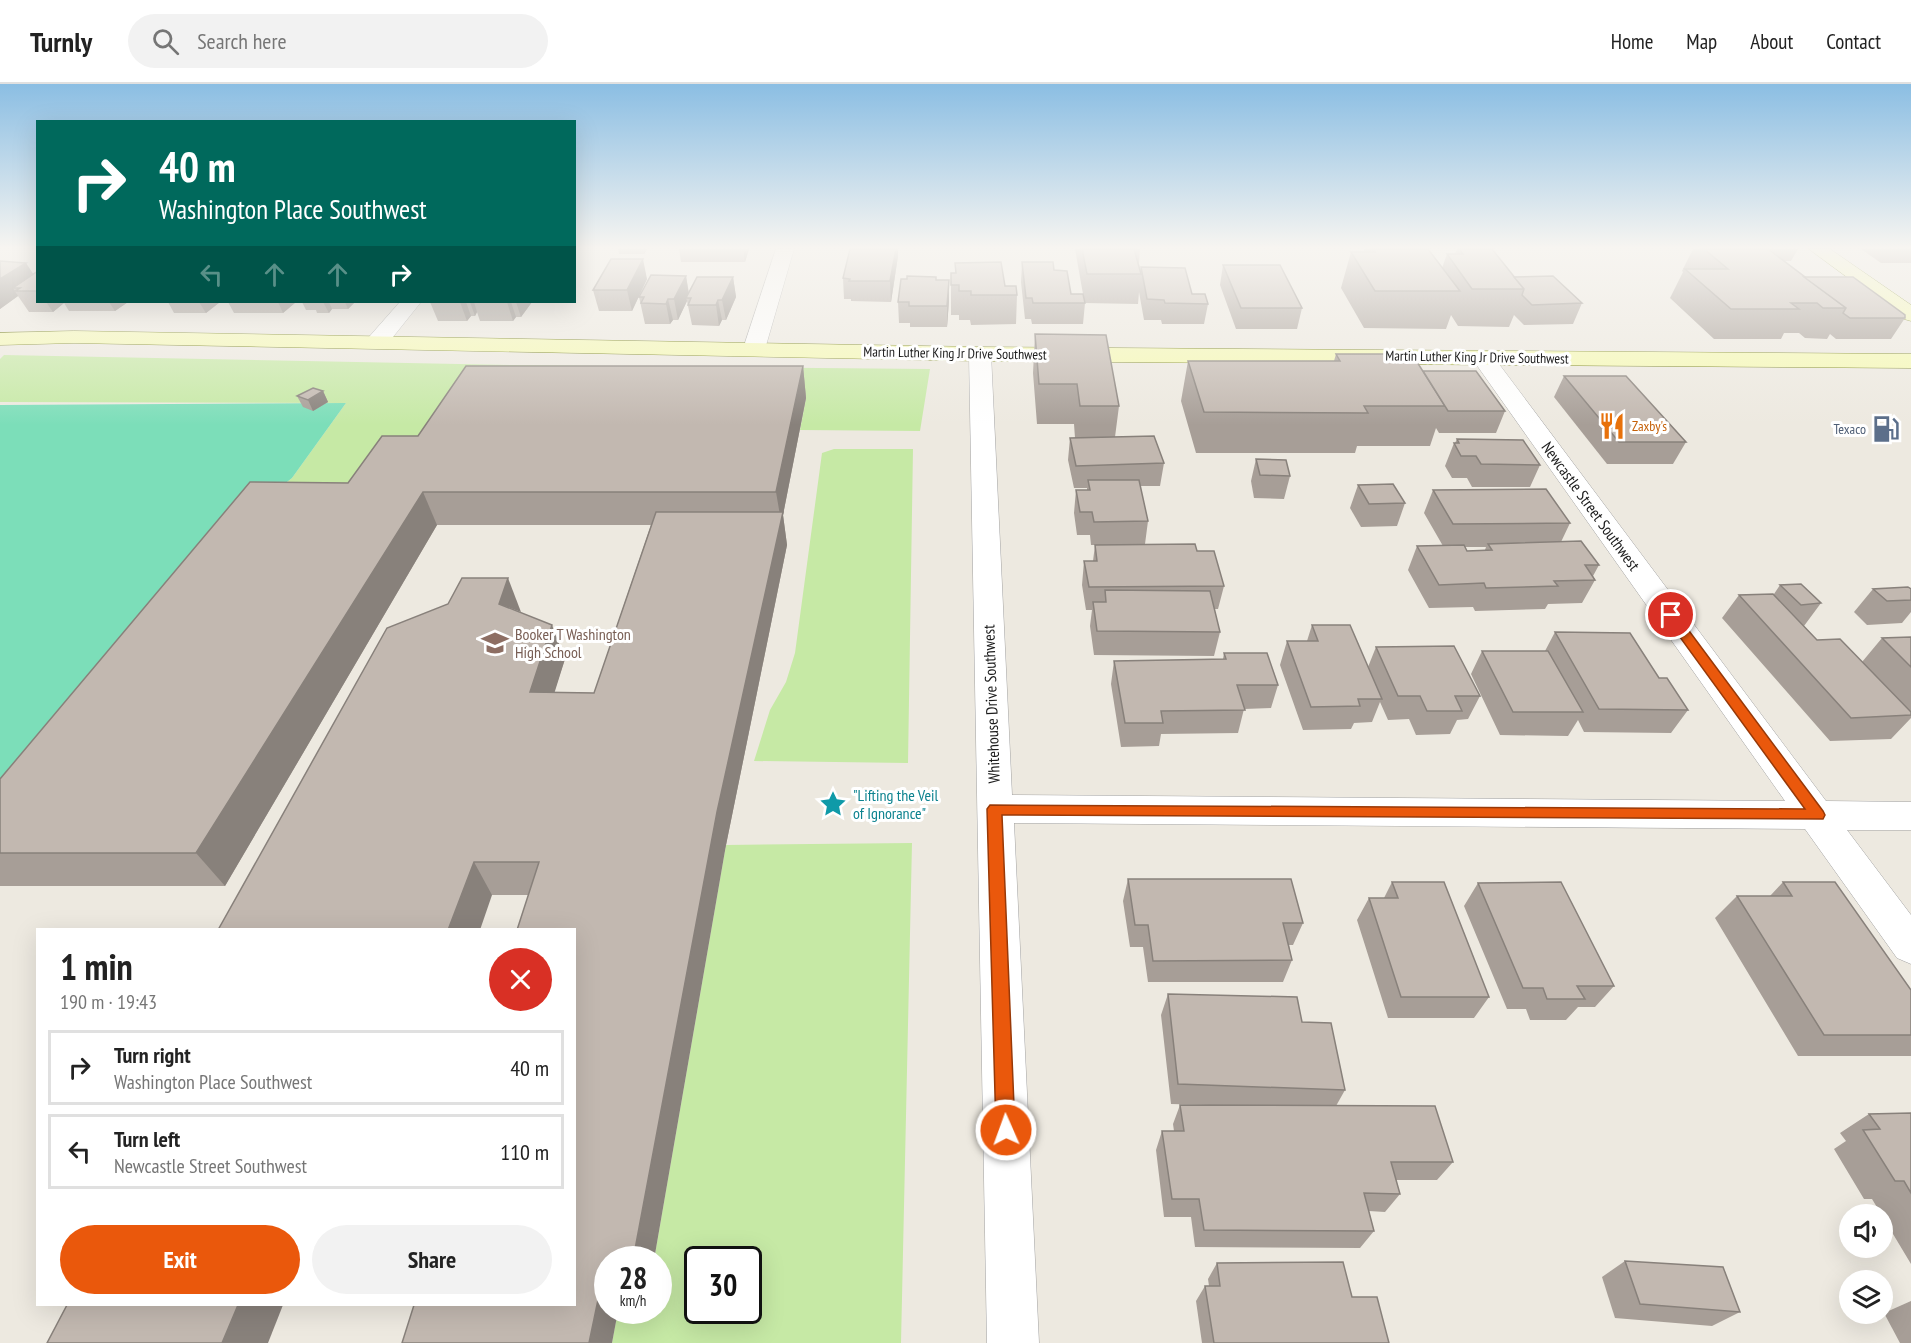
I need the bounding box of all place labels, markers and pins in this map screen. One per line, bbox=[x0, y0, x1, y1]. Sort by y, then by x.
restaurant icon: Zaxby's bbox=[1597, 411, 1627, 441]
fuel station icon: Texaco bbox=[1871, 414, 1901, 444]
place label: Zaxby's bbox=[1632, 417, 1667, 435]
place label: Texaco bbox=[1833, 420, 1866, 438]
pin bbox=[1645, 589, 1696, 640]
place label: Booker T Washington High School bbox=[515, 624, 631, 662]
school or university icon: Booker T Washington High School bbox=[480, 628, 510, 658]
place label: "Lifting the Veil of Ignorance" bbox=[853, 785, 939, 823]
place icon: "Lifting the Veil of Ignorance" bbox=[818, 789, 848, 819]

